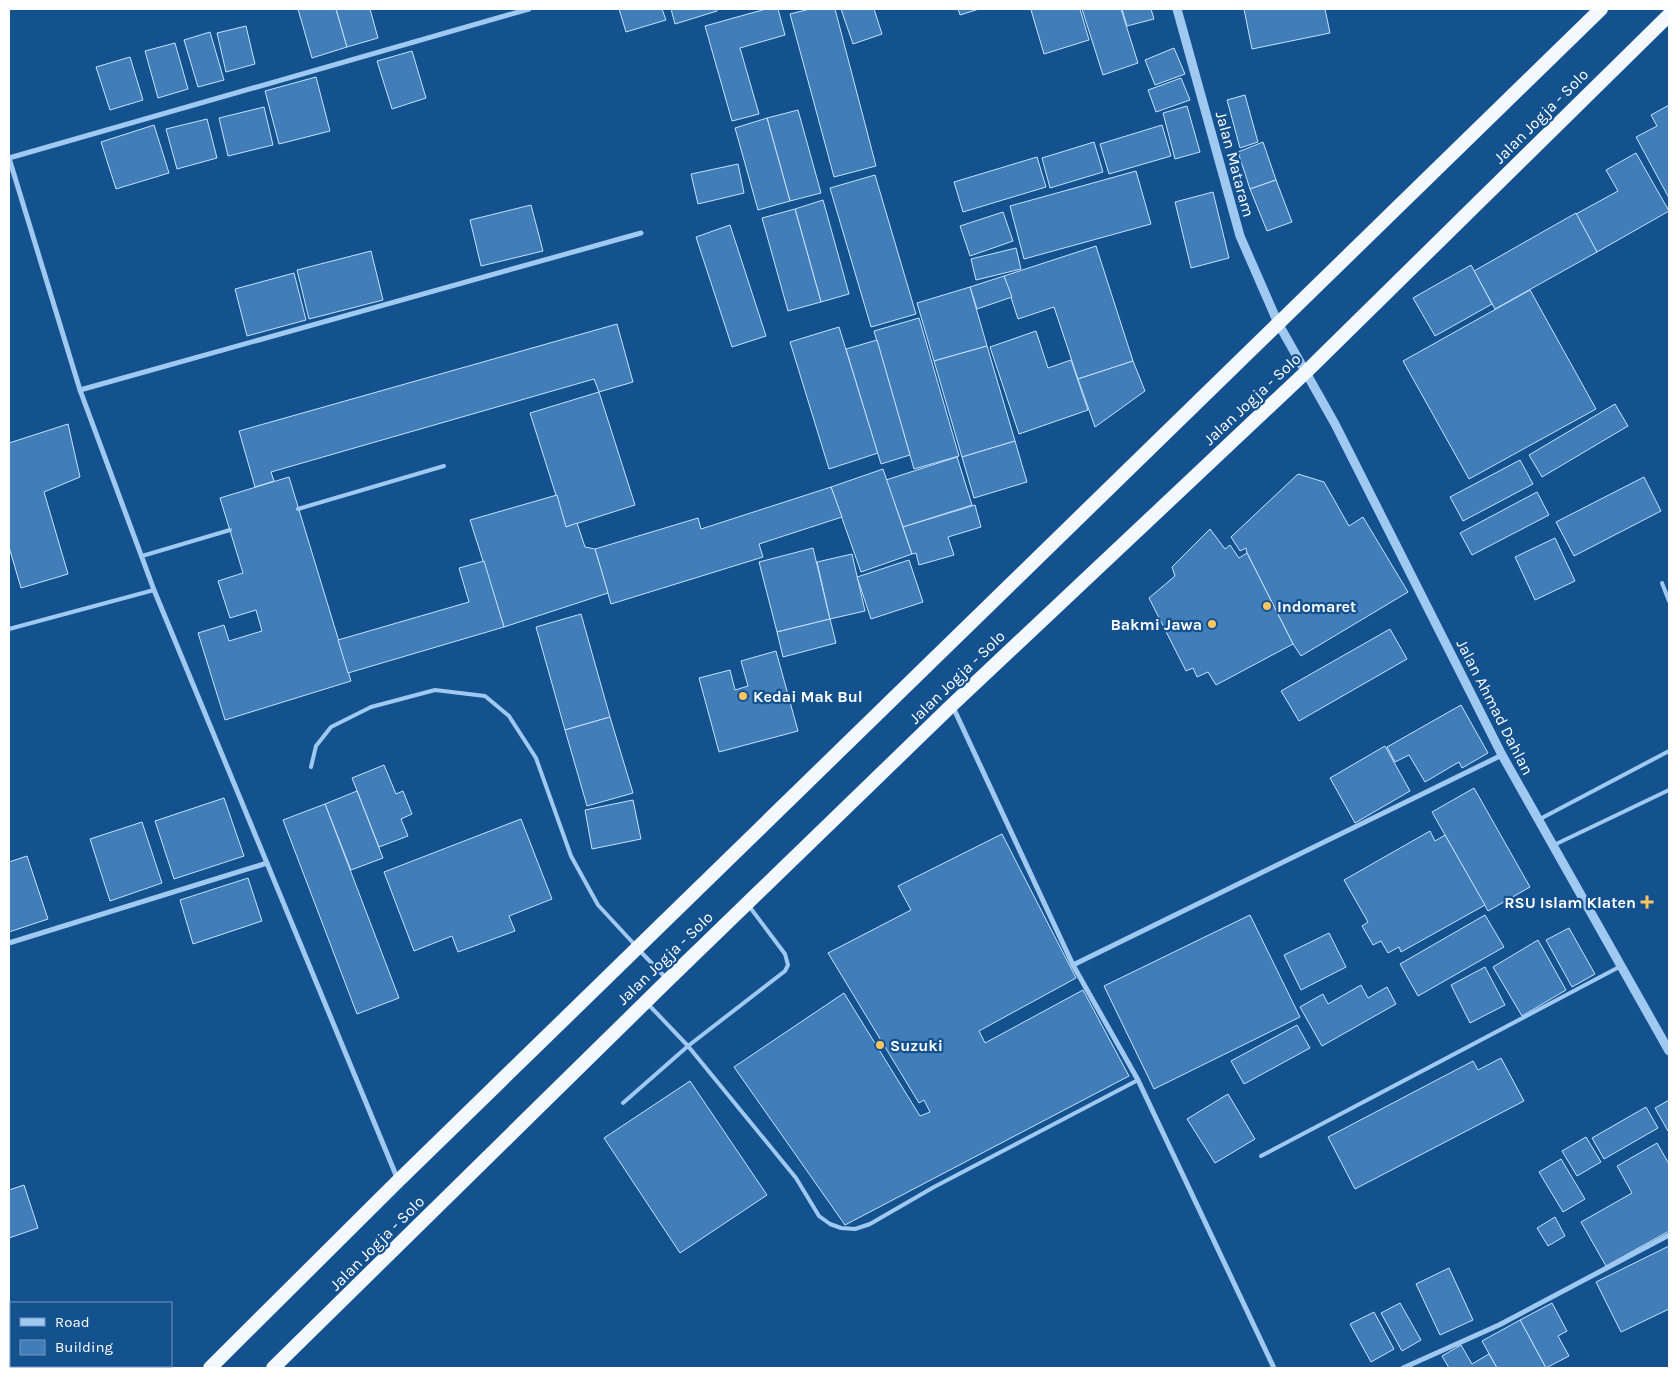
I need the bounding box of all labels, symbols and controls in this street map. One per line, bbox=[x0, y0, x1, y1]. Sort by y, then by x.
street label: Jalan Jogja - Solo bbox=[1490, 65, 1592, 167]
street label: Jalan Mataram bbox=[1212, 109, 1258, 219]
street label: Jalan Jogja - Solo bbox=[1199, 349, 1305, 449]
place label: Indomaret bbox=[1277, 597, 1356, 616]
marker: Indomaret bbox=[1261, 600, 1273, 612]
place label: Bakmi Jawa bbox=[1110, 615, 1202, 634]
marker: Bakmi Jawa bbox=[1206, 618, 1218, 630]
street label: Jalan Jogja - Solo bbox=[905, 626, 1009, 728]
street label: Jalan Ahmad Dahlan bbox=[1453, 636, 1537, 778]
place label: Kedai Mak Bul bbox=[753, 687, 863, 706]
marker: Kedai Mak Bul bbox=[737, 690, 749, 702]
place label: RSU Islam Klaten bbox=[1504, 893, 1636, 912]
marker: RSU Islam Klaten bbox=[1640, 895, 1654, 909]
street label: Jalan Jogja - Solo bbox=[613, 907, 717, 1009]
place label: Suzuki bbox=[890, 1036, 943, 1055]
marker: Suzuki bbox=[874, 1039, 886, 1051]
street label: Jalan Jogja - Solo bbox=[326, 1192, 428, 1294]
legend bbox=[10, 1302, 172, 1367]
text: Road bbox=[55, 1313, 90, 1331]
text: Building bbox=[55, 1338, 113, 1356]

